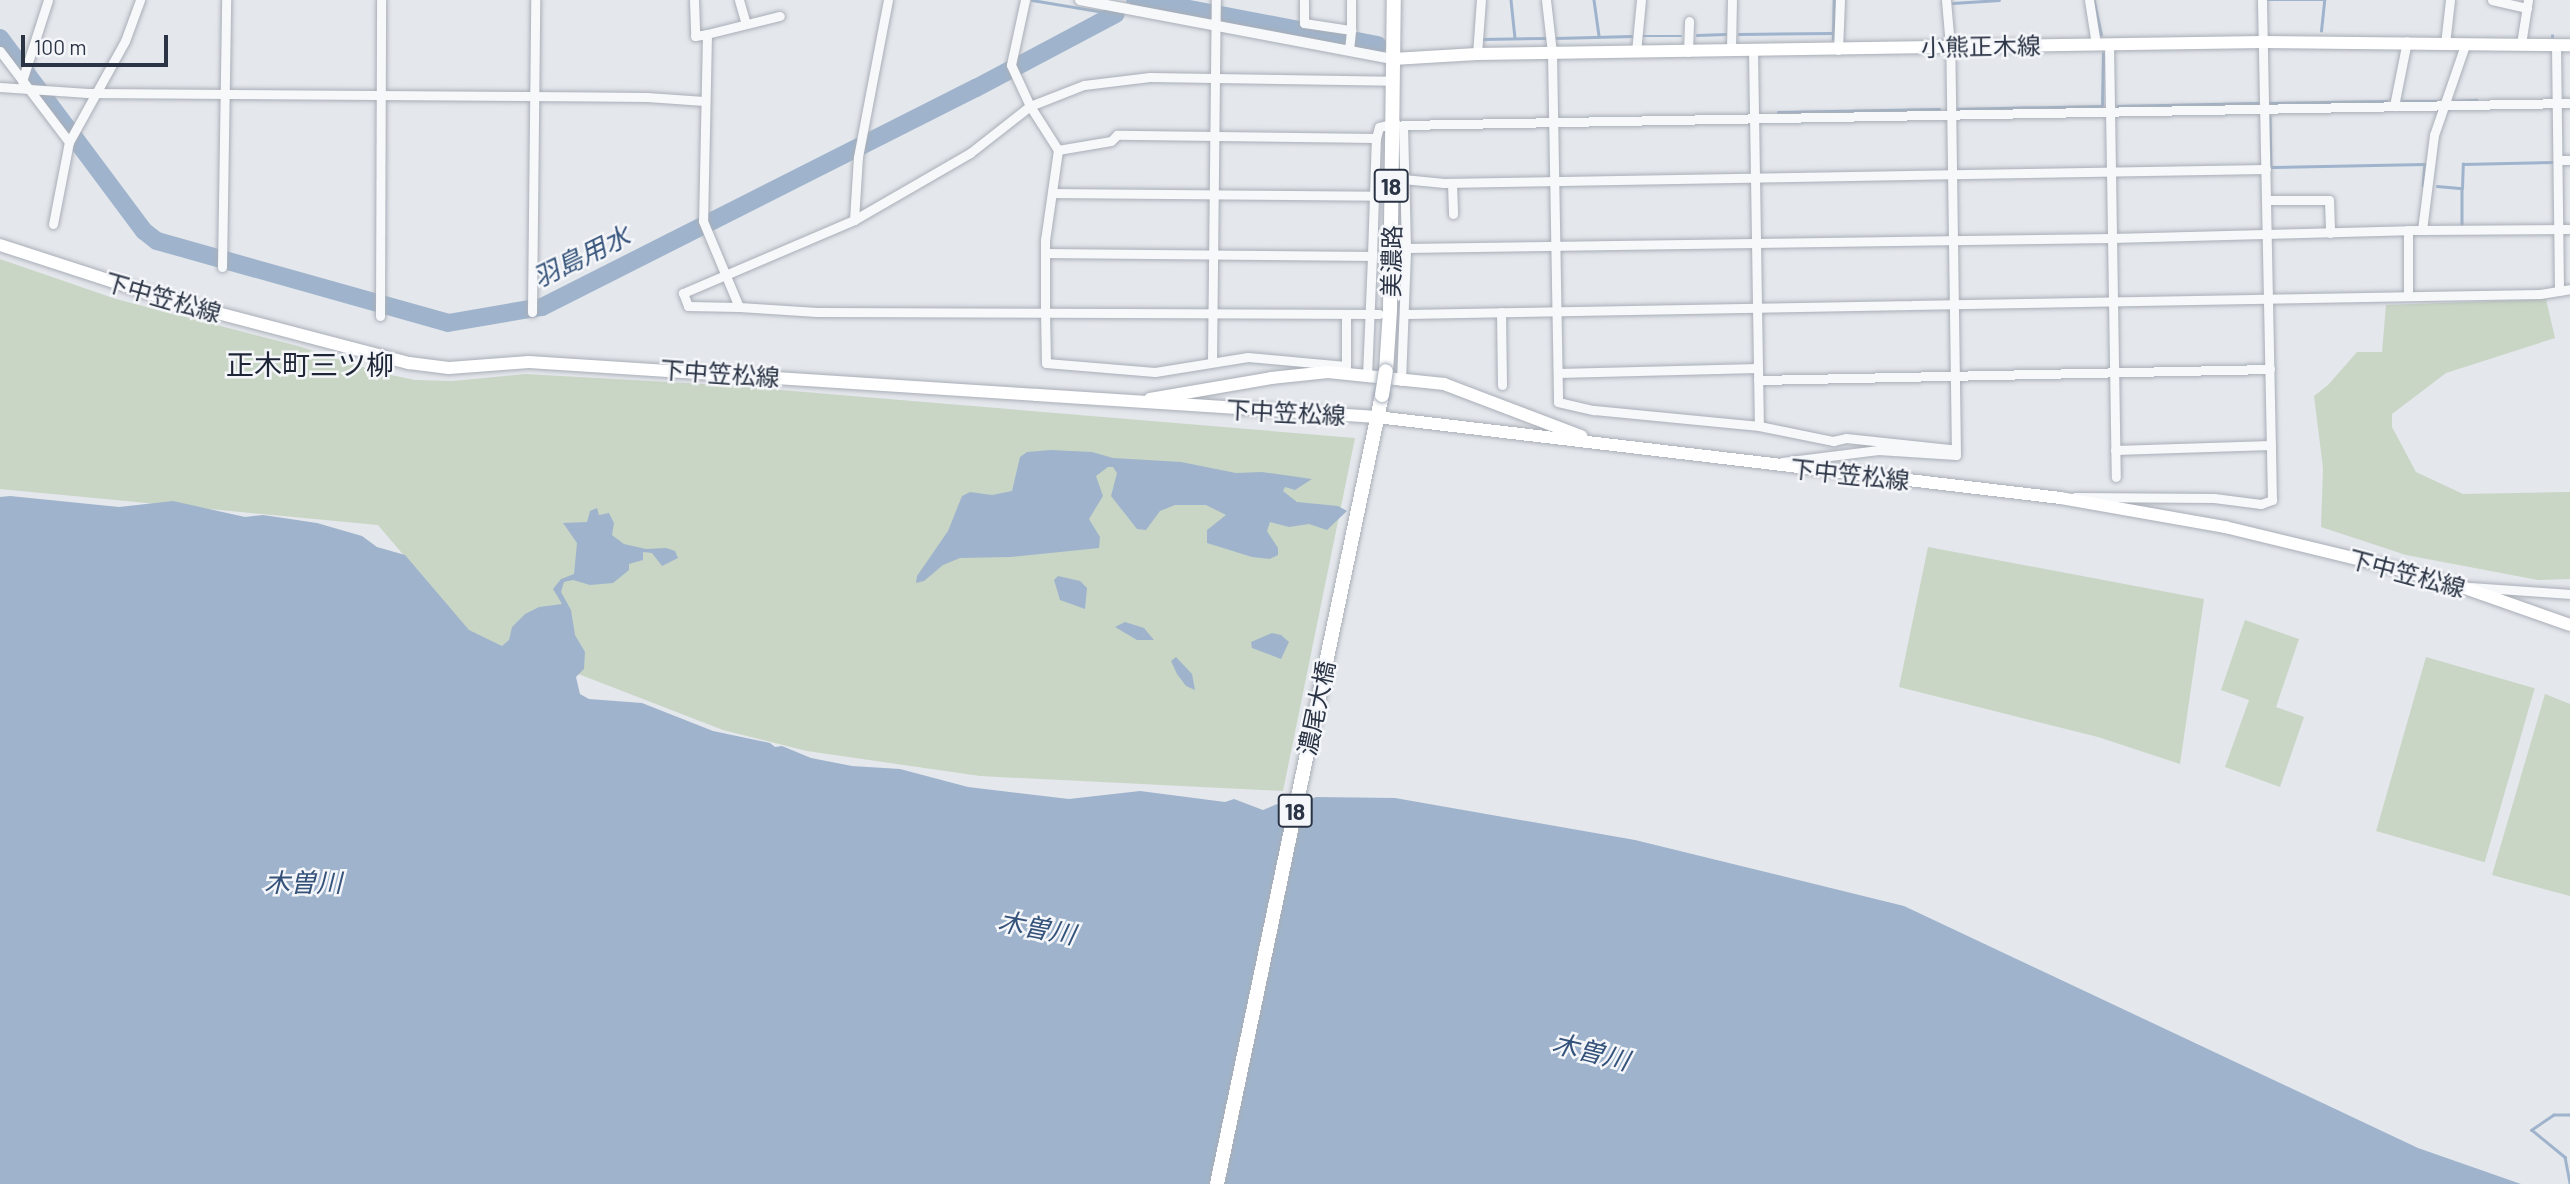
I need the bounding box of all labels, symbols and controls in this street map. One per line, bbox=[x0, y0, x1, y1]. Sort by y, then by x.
scale bar bbox=[24, 21, 172, 65]
street label: 小熊正木線 bbox=[1921, 31, 2041, 61]
text: 100 m bbox=[34, 34, 87, 59]
road number: 18 bbox=[1374, 167, 1408, 206]
water label: 羽島用水 bbox=[527, 219, 635, 293]
street label: 美濃路 bbox=[1376, 225, 1406, 297]
street label: 下中笠松線 bbox=[101, 267, 225, 327]
district label: 正木町三ツ柳 bbox=[226, 347, 394, 381]
street label: 下中笠松線 bbox=[659, 354, 781, 392]
street label: 下中笠松線 bbox=[1225, 394, 1347, 430]
street label: 下中笠松線 bbox=[1789, 453, 1911, 495]
street label: 下中笠松線 bbox=[2345, 544, 2469, 602]
street label: 濃尾大橋 bbox=[1292, 658, 1340, 758]
road number: 18 bbox=[1278, 792, 1312, 831]
water label: 木曽川 bbox=[264, 866, 342, 898]
water label: 木曽川 bbox=[996, 904, 1078, 950]
water label: 木曽川 bbox=[1549, 1026, 1633, 1076]

